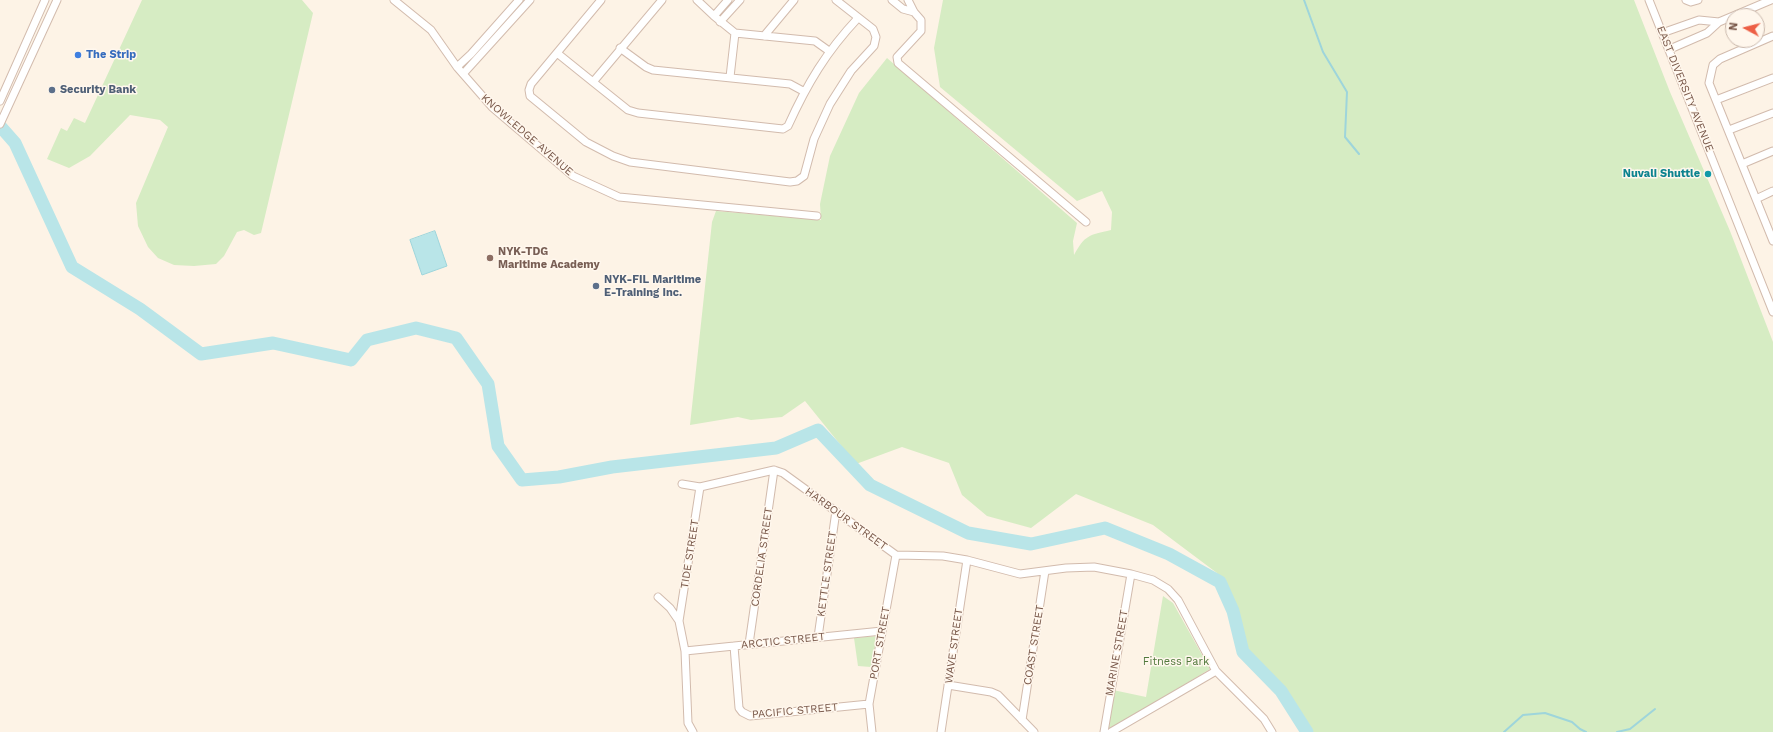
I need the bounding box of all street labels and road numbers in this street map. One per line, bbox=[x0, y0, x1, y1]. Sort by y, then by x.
street label: EAST DIVERSITY AVENUE bbox=[1654, 24, 1716, 154]
street label: KNOWLEDGE AVENUE bbox=[478, 91, 576, 179]
street label: HARBOUR STREET bbox=[802, 485, 890, 553]
street label: CORDELIA STREET bbox=[748, 506, 776, 608]
street label: TIDE STREET bbox=[678, 518, 702, 590]
street label: KETTLE STREET bbox=[814, 530, 840, 618]
street label: COAST STREET bbox=[1021, 604, 1047, 686]
street label: PORT STREET bbox=[867, 606, 893, 680]
street label: WAVE STREET bbox=[942, 607, 966, 685]
street label: MARINE STREET bbox=[1103, 609, 1131, 697]
street label: ARCTIC STREET bbox=[740, 630, 826, 652]
street label: PACIFIC STREET bbox=[751, 701, 839, 721]

